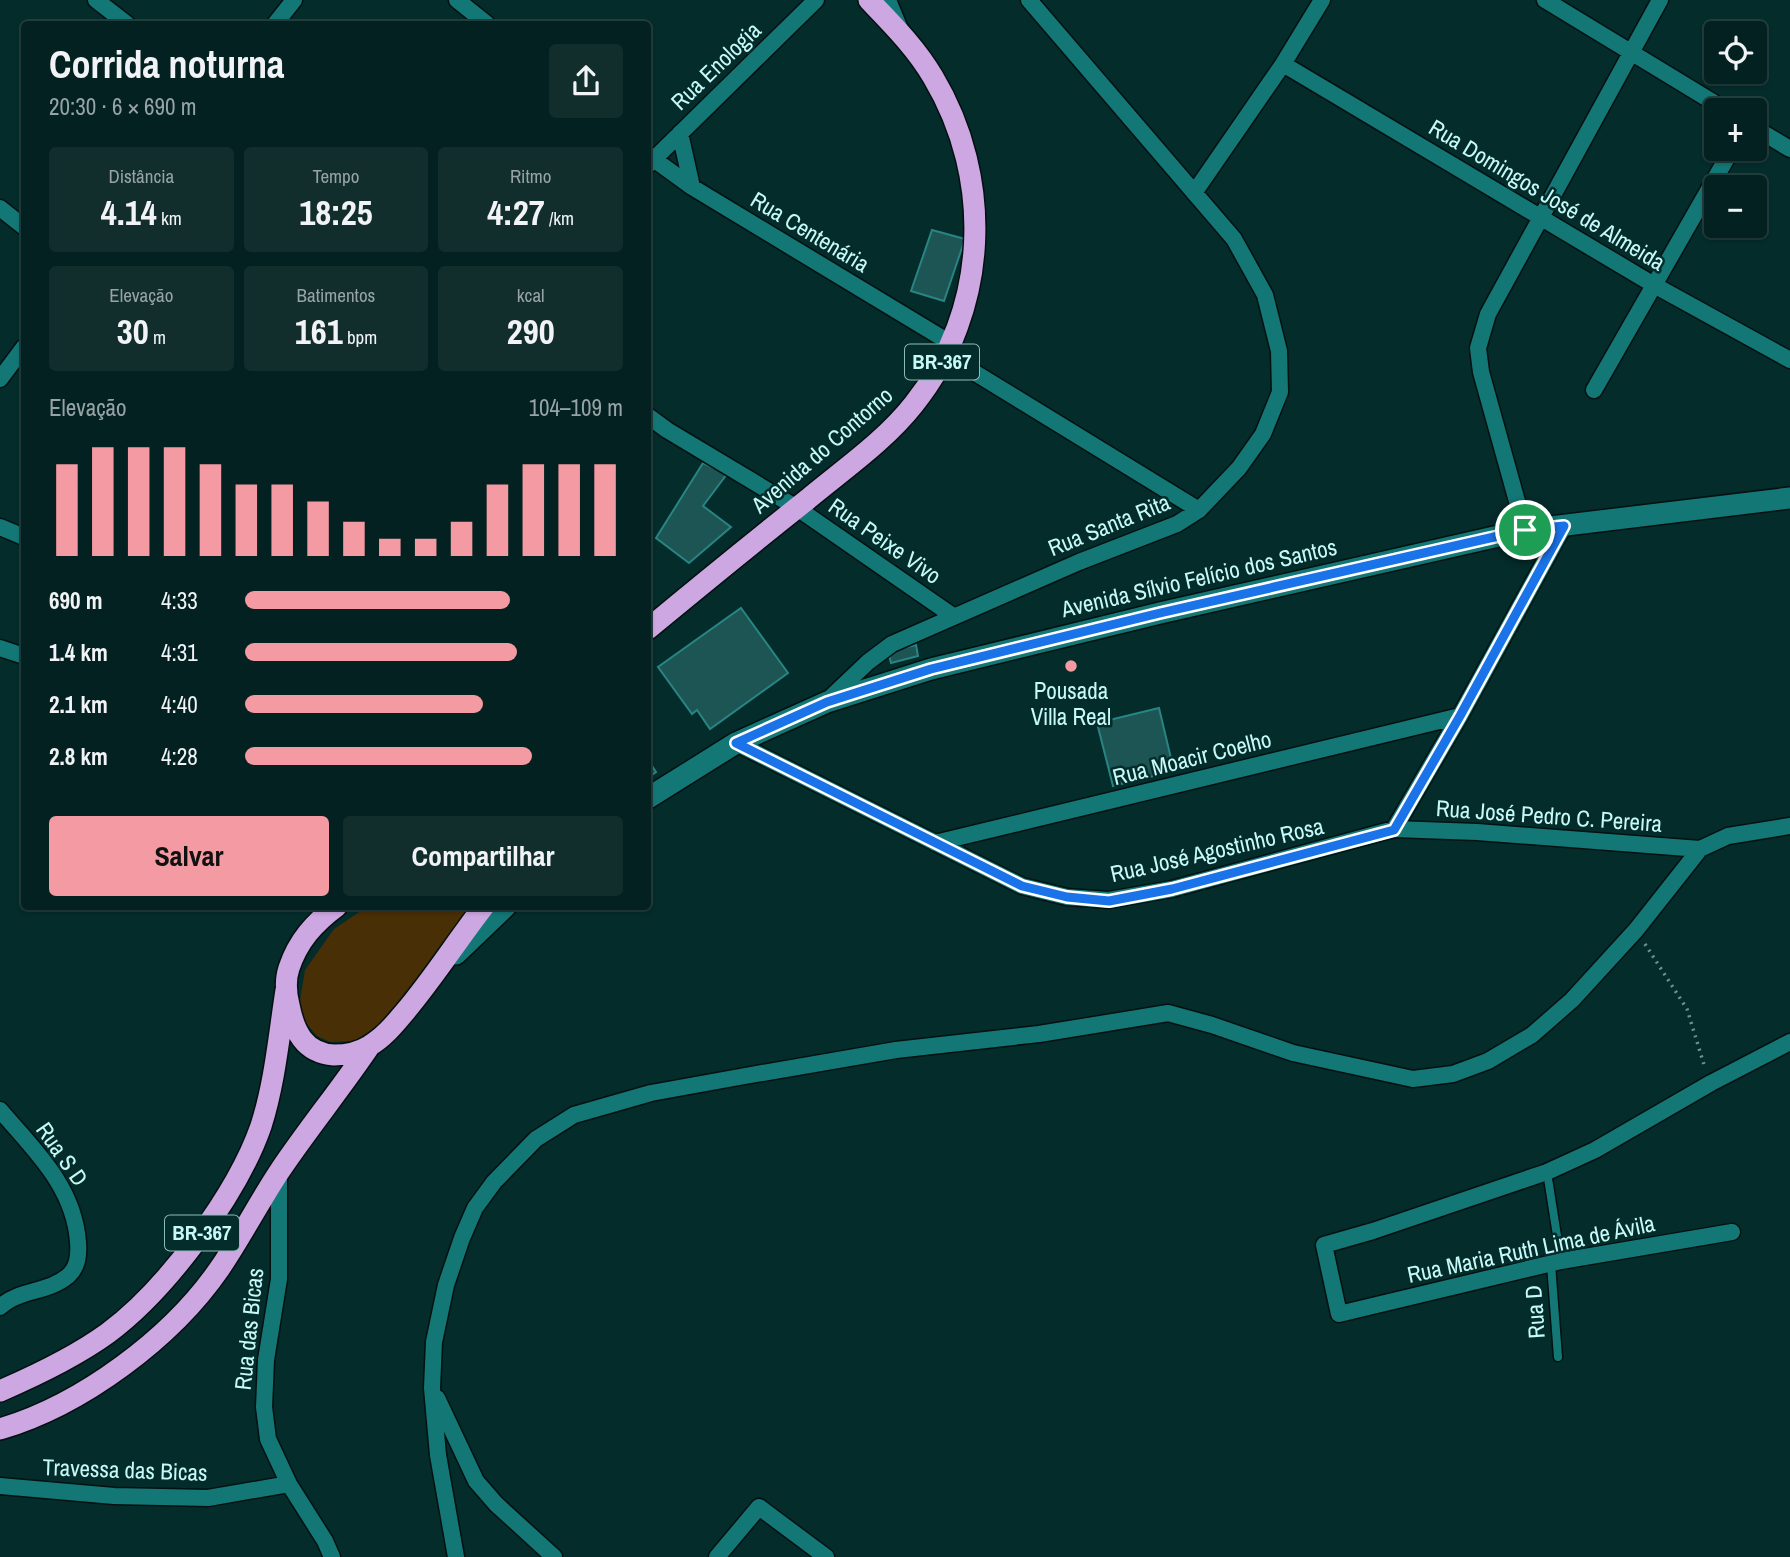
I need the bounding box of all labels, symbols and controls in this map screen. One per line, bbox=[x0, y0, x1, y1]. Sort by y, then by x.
street label: Rua Enologia bbox=[664, 14, 768, 116]
map controls bbox=[1704, 21, 1767, 238]
button: locate bbox=[1704, 21, 1767, 84]
text: Corrida noturna bbox=[49, 39, 284, 90]
button: share bbox=[549, 44, 623, 118]
text: 20:30 · 6 × 690 m bbox=[49, 91, 196, 122]
button: + bbox=[1704, 98, 1767, 161]
street label: Rua Domingos José de Almeida bbox=[1423, 112, 1672, 278]
text: Distância bbox=[108, 163, 174, 189]
text: Tempo bbox=[313, 163, 359, 189]
text: Ritmo bbox=[510, 163, 551, 189]
button: − bbox=[1704, 175, 1767, 238]
street label: Rua Centenária bbox=[745, 184, 876, 279]
text: 4.14 bbox=[101, 189, 157, 236]
text: 18:25 bbox=[299, 189, 373, 236]
text: 4:27 bbox=[487, 189, 545, 236]
text: km bbox=[157, 205, 182, 231]
text: /km bbox=[545, 205, 574, 231]
text: Elevação bbox=[109, 282, 173, 308]
text: Batimentos bbox=[297, 282, 375, 308]
text: kcal bbox=[517, 282, 545, 308]
text: 30 bbox=[117, 308, 149, 355]
text: 161 bbox=[295, 308, 343, 355]
text: 290 bbox=[507, 308, 555, 355]
text: m bbox=[149, 324, 166, 350]
text: bpm bbox=[343, 324, 377, 350]
road number: BR-367 bbox=[905, 344, 979, 380]
street label: Avenida do Contorno bbox=[744, 380, 899, 520]
text: Elevação bbox=[49, 392, 127, 423]
text: 104–109 m bbox=[529, 392, 623, 423]
street label: Rua Santa Rita bbox=[1043, 486, 1175, 563]
street label: Rua Peixe Vivo bbox=[823, 490, 948, 591]
pin bbox=[1495, 500, 1555, 560]
icon: arrive bbox=[1506, 511, 1544, 549]
street label: Avenida Sílvio Felício dos Santos bbox=[1057, 531, 1340, 625]
text: 690 m bbox=[49, 585, 102, 616]
text: 4:33 bbox=[161, 585, 198, 616]
text: 1.4 km bbox=[49, 637, 108, 668]
text: 4:31 bbox=[161, 637, 198, 668]
marker: Pousada Villa Real bbox=[1063, 658, 1079, 674]
place label: Pousada Villa Real bbox=[1031, 675, 1111, 732]
text: 2.1 km bbox=[49, 689, 108, 720]
text: 4:40 bbox=[161, 689, 198, 720]
street label: Rua Moacir Coelho bbox=[1109, 723, 1274, 792]
text: 2.8 km bbox=[49, 741, 108, 772]
text: 4:28 bbox=[161, 741, 198, 772]
street label: Rua José Pedro C. Pereira bbox=[1435, 792, 1664, 839]
street label: Rua José Agostinho Rosa bbox=[1107, 810, 1327, 889]
button: Salvar bbox=[49, 816, 329, 896]
button: Compartilhar bbox=[343, 816, 623, 896]
street label: Rua S D bbox=[29, 1116, 96, 1192]
street label: Rua Maria Ruth Lima de Ávila bbox=[1404, 1207, 1658, 1290]
road number: BR-367 bbox=[165, 1216, 239, 1250]
street label: Rua das Bicas bbox=[227, 1266, 270, 1392]
street label: Rua D bbox=[1517, 1284, 1552, 1340]
street label: Travessa das Bicas bbox=[42, 1451, 208, 1488]

